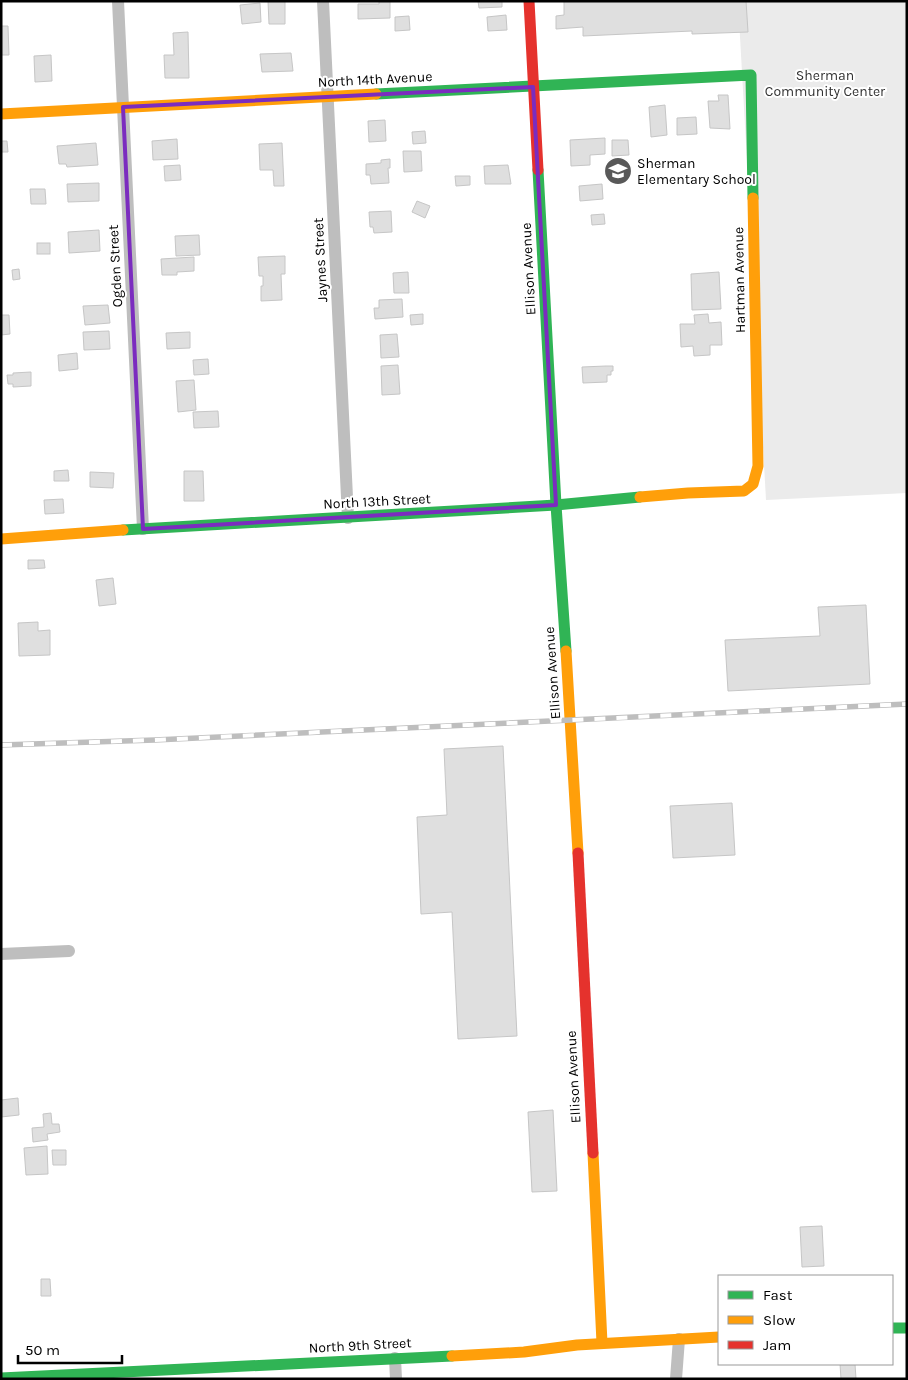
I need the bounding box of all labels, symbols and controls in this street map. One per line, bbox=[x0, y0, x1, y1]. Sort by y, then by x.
park label: Sherman Community Center bbox=[765, 67, 886, 100]
street label: North 14th Avenue bbox=[317, 68, 433, 91]
place label: Sherman Elementary School bbox=[637, 155, 756, 188]
school or university icon: Sherman Elementary School bbox=[603, 156, 633, 186]
street label: Jaynes Street bbox=[310, 217, 331, 303]
street label: Ellison Avenue bbox=[518, 222, 539, 316]
street label: Ogden Street bbox=[105, 224, 126, 308]
street label: Hartman Avenue bbox=[730, 227, 749, 333]
street label: North 13th Street bbox=[323, 490, 431, 513]
street label: Ellison Avenue bbox=[541, 626, 564, 720]
street label: Ellison Avenue bbox=[563, 1030, 584, 1124]
legend bbox=[718, 1275, 893, 1365]
text: Fast bbox=[763, 1286, 793, 1304]
text: Slow bbox=[763, 1311, 795, 1329]
scale bar bbox=[18, 1332, 121, 1364]
street label: North 9th Street bbox=[308, 1334, 412, 1357]
text: Jam bbox=[763, 1336, 791, 1354]
text: 50 m bbox=[25, 1341, 60, 1359]

